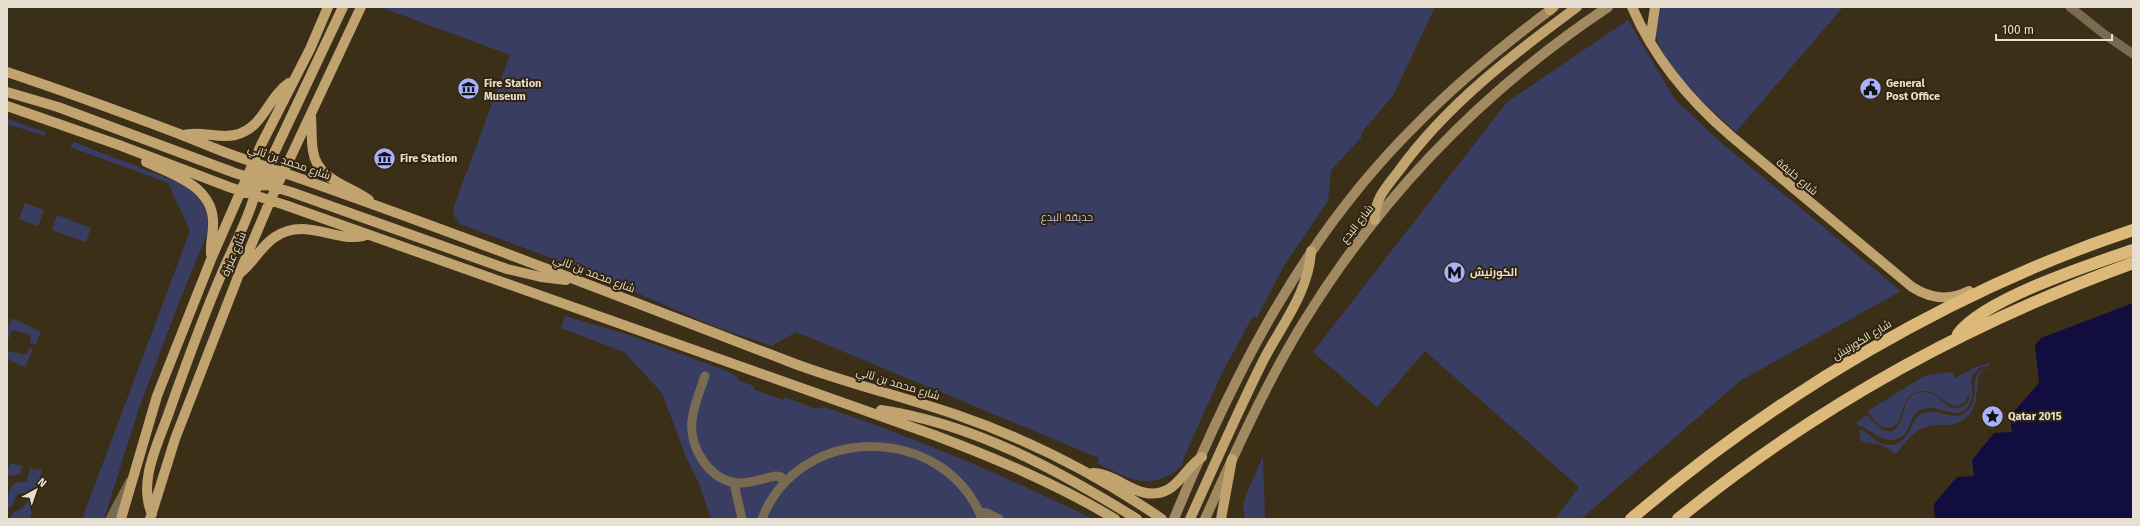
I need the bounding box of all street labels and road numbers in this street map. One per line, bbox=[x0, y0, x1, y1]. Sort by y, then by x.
street label: شارع محمد بن ثاني bbox=[245, 142, 332, 184]
street label: شارع خليفة bbox=[1773, 156, 1820, 199]
street label: شارع البدع bbox=[1338, 202, 1377, 247]
street label: شارع عنيزة bbox=[219, 230, 250, 279]
street label: شارع محمد بن ثاني bbox=[551, 252, 637, 297]
street label: شارع الكورنيش bbox=[1830, 317, 1894, 364]
street label: شارع محمد بن ثاني bbox=[854, 365, 941, 405]

